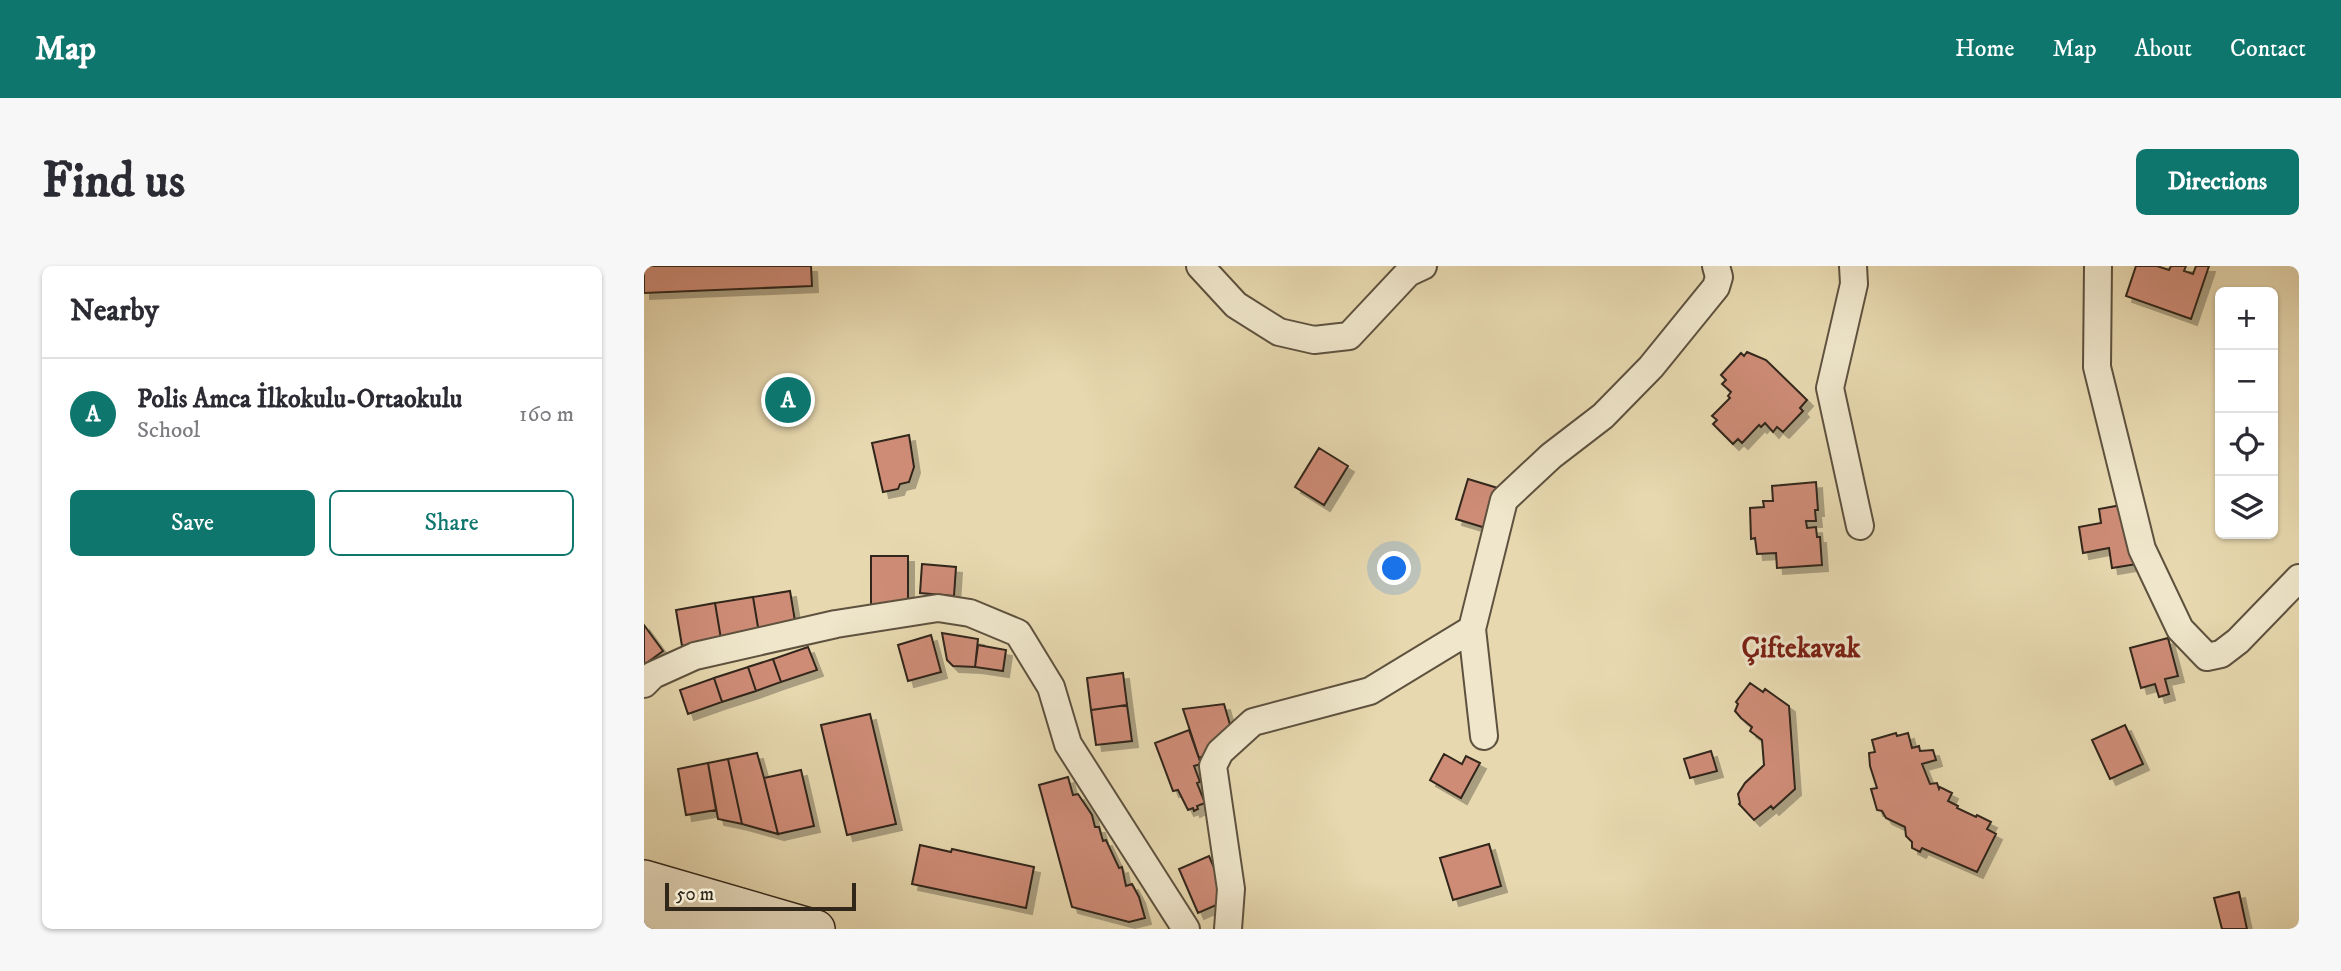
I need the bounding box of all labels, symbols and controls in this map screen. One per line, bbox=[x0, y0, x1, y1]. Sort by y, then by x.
text: Map bbox=[35, 29, 96, 70]
text: Home bbox=[1955, 34, 2014, 64]
text: Map bbox=[2052, 34, 2097, 64]
text: About bbox=[2135, 34, 2192, 64]
text: Contact bbox=[2230, 34, 2306, 64]
button: Directions bbox=[2136, 149, 2299, 215]
text: Find us bbox=[42, 151, 185, 213]
map controls bbox=[2215, 287, 2278, 539]
button: + bbox=[2215, 287, 2278, 350]
text: Nearby bbox=[70, 293, 159, 330]
button: − bbox=[2215, 350, 2278, 413]
pin: A bbox=[765, 374, 811, 426]
text: Polis Amca İlkokulu-Ortaokulu bbox=[137, 383, 462, 416]
text: A bbox=[86, 400, 100, 429]
text: 160 m bbox=[519, 400, 574, 429]
button: locate bbox=[2215, 413, 2278, 476]
text: School bbox=[137, 416, 200, 445]
button: layers bbox=[2215, 476, 2278, 539]
button: Save bbox=[70, 490, 315, 556]
button: Share bbox=[329, 490, 574, 556]
your location bbox=[1377, 551, 1411, 585]
district label: Çiftekavak bbox=[1742, 631, 1862, 666]
scale bar bbox=[665, 880, 856, 912]
text: 50 m bbox=[676, 883, 714, 906]

